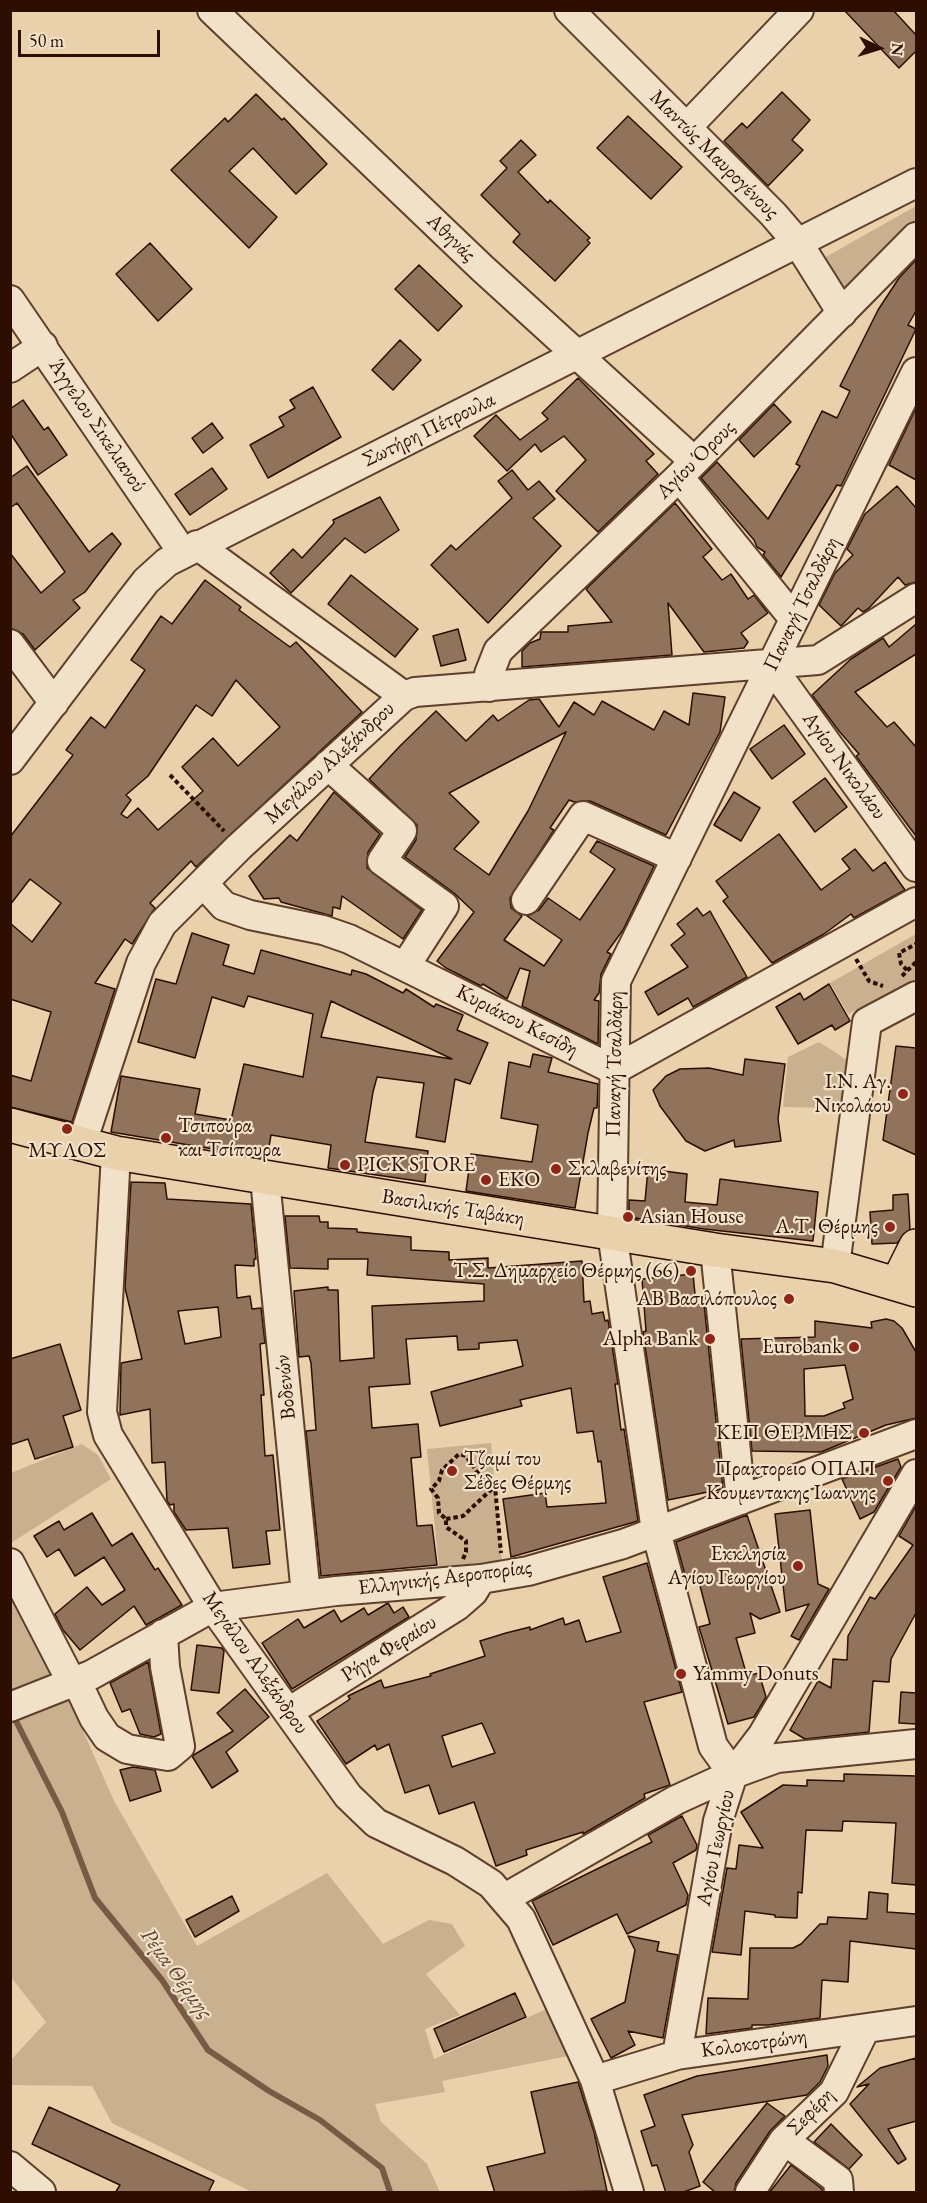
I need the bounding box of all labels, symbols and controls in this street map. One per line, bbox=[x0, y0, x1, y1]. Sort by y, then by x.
scale bar bbox=[21, 18, 164, 56]
north arrow bbox=[849, 18, 909, 78]
text: 50 m bbox=[29, 29, 64, 52]
text: N bbox=[887, 42, 908, 56]
street label: Μαντώς Μαυρογένους bbox=[644, 85, 784, 225]
street label: Αθηνάς bbox=[421, 209, 481, 267]
street label: Άγγελου Σικελιανού bbox=[43, 354, 151, 498]
street label: Σωτήρη Πέτρουλα bbox=[359, 387, 499, 473]
street label: Αγίου Όρους bbox=[651, 415, 741, 505]
street label: Παναγή Τσαλδάρη bbox=[759, 533, 845, 675]
street label: Μεγάλου Αλεξάνδρου bbox=[260, 696, 400, 830]
street label: Αγίου Νικολάου bbox=[796, 707, 892, 825]
street label: Κυριάκου Κεσίδη bbox=[452, 980, 582, 1062]
street label: Παναγή Τσαλδάρη bbox=[601, 991, 629, 1137]
place label: Ι.Ν. Αγ. Νικολάου bbox=[814, 1069, 891, 1119]
marker: Ι.Ν. Αγ. Νικολάου bbox=[896, 1087, 910, 1101]
place label: Τσιπούρα και Τσίπουρα bbox=[178, 1113, 281, 1163]
marker: ΜΥΛΟΣ bbox=[60, 1122, 74, 1136]
marker: Τσιπούρα και Τσίπουρα bbox=[159, 1131, 173, 1145]
place label: ΜΥΛΟΣ bbox=[28, 1138, 106, 1164]
place label: PICK STORE bbox=[357, 1152, 475, 1178]
place label: Σκλαβενίτης bbox=[568, 1156, 667, 1182]
marker: PICK STORE bbox=[338, 1158, 352, 1172]
marker: Σκλαβενίτης bbox=[549, 1162, 563, 1176]
place label: EKO bbox=[498, 1167, 540, 1193]
marker: EKO bbox=[479, 1173, 493, 1187]
street label: Βασιλικής Ταβάκη bbox=[380, 1184, 526, 1232]
place label: Asian House bbox=[640, 1204, 744, 1230]
marker: Asian House bbox=[621, 1210, 635, 1224]
place label: Α.Τ. Θέρμης bbox=[775, 1214, 878, 1240]
marker: Α.Τ. Θέρμης bbox=[883, 1220, 897, 1234]
place label: Τ.Σ. Δημαρχείο Θέρμης (66) bbox=[453, 1258, 679, 1284]
marker: Τ.Σ. Δημαρχείο Θέρμης (66) bbox=[684, 1264, 698, 1278]
place label: ΑΒ Βασιλόπουλος bbox=[637, 1286, 777, 1312]
marker: ΑΒ Βασιλόπουλος bbox=[782, 1292, 796, 1306]
place label: Alpha Bank bbox=[603, 1326, 698, 1352]
marker: Alpha Bank bbox=[703, 1332, 717, 1346]
place label: Eurobank bbox=[762, 1334, 842, 1360]
marker: Eurobank bbox=[847, 1340, 861, 1354]
street label: Βοδενών bbox=[270, 1353, 302, 1421]
place label: ΚΕΠ ΘΕΡΜΗΣ bbox=[716, 1420, 852, 1446]
marker: ΚΕΠ ΘΕΡΜΗΣ bbox=[857, 1426, 871, 1440]
place label: Τζαμί του Σέδες Θέρμης bbox=[464, 1446, 571, 1496]
place label: Πρακτορειο ΟΠΑΠ Κουμεντακης Ιωαννης bbox=[706, 1456, 876, 1506]
marker: Τζαμί του Σέδες Θέρμης bbox=[445, 1464, 459, 1478]
marker: Πρακτορειο ΟΠΑΠ Κουμεντακης Ιωαννης bbox=[881, 1474, 895, 1488]
place label: Εκκλησία Αγίου Γεωργίου bbox=[668, 1541, 786, 1591]
street label: Ελληνικής Αεροπορίας bbox=[357, 1555, 533, 1601]
marker: Εκκλησία Αγίου Γεωργίου bbox=[791, 1559, 805, 1573]
street label: Μεγάλου Αλεξάνδρου bbox=[196, 1587, 314, 1739]
street label: Ρήγα Φεραίου bbox=[337, 1610, 441, 1688]
place label: Yammy Donuts bbox=[693, 1661, 818, 1687]
marker: Yammy Donuts bbox=[674, 1667, 688, 1681]
street label: Αγίου Γεωργίου bbox=[691, 1788, 741, 1908]
water label: Ρέμα Θέρμης bbox=[134, 1923, 218, 2025]
street label: Κολοκοτρώνη bbox=[699, 2024, 809, 2064]
street label: Σεφέρη bbox=[782, 2083, 840, 2141]

